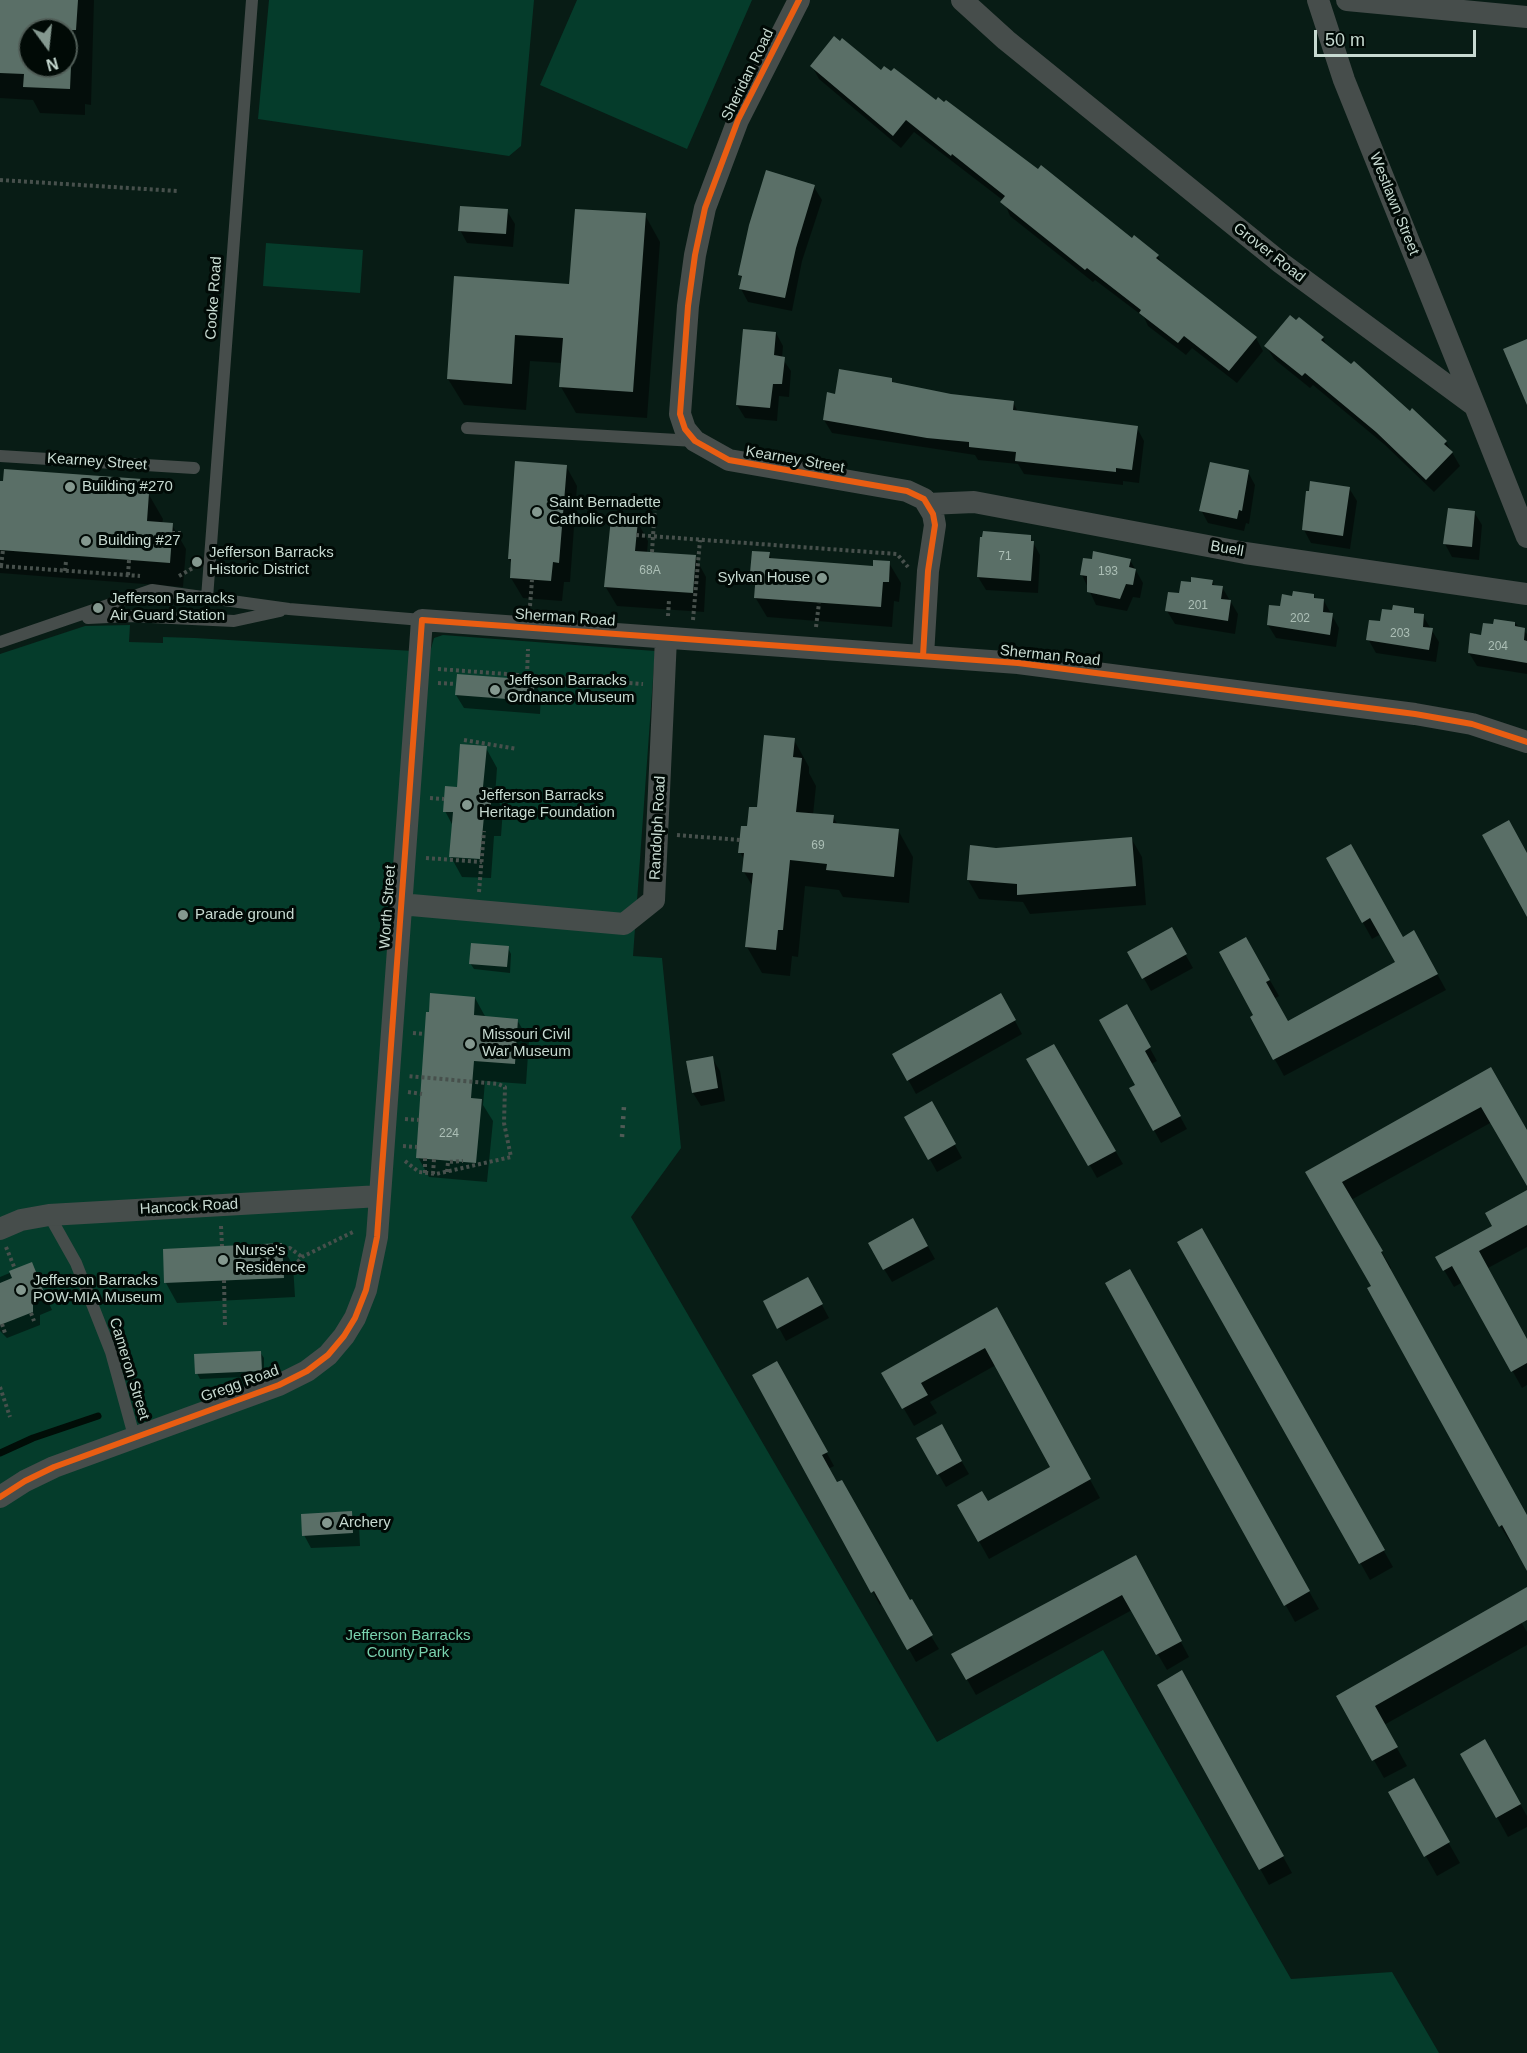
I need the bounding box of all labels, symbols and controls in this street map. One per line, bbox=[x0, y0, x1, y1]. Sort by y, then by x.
north arrow bbox=[18, 18, 78, 78]
scale bar bbox=[1317, 18, 1479, 56]
street label: Sheridan Road bbox=[718, 26, 778, 124]
text: 50 m bbox=[1325, 30, 1365, 50]
text: N bbox=[44, 54, 60, 74]
street label: Westlawn Street bbox=[1365, 150, 1423, 258]
street label: Grover Road bbox=[1230, 219, 1308, 287]
street label: Cooke Road bbox=[202, 256, 226, 340]
street label: Kearney Street bbox=[744, 442, 846, 478]
street label: Kearney Street bbox=[46, 450, 148, 474]
place label: Building #270 bbox=[82, 478, 173, 496]
marker: Building #270 bbox=[63, 480, 77, 494]
place label: Saint Bernadette Catholic Church bbox=[549, 494, 661, 529]
marker: Saint Bernadette Catholic Church bbox=[530, 505, 544, 519]
place label: Building #27 bbox=[98, 532, 181, 550]
marker: Building #27 bbox=[79, 534, 93, 548]
street label: Buell bbox=[1209, 537, 1245, 561]
place label: Jefferson Barracks Historic District bbox=[209, 544, 334, 579]
house number: 71 bbox=[998, 550, 1012, 564]
marker: Jefferson Barracks Historic District bbox=[190, 555, 204, 569]
house number: 68A bbox=[639, 564, 661, 578]
house number: 193 bbox=[1098, 565, 1118, 579]
place label: Sylvan House bbox=[717, 569, 810, 587]
marker: Sylvan House bbox=[815, 571, 829, 585]
place label: Jefferson Barracks Air Guard Station bbox=[110, 590, 235, 625]
house number: 201 bbox=[1188, 599, 1208, 613]
marker: Jefferson Barracks Air Guard Station bbox=[91, 601, 105, 615]
street label: Sherman Road bbox=[514, 606, 616, 630]
house number: 202 bbox=[1290, 612, 1310, 626]
house number: 203 bbox=[1390, 627, 1410, 641]
house number: 204 bbox=[1488, 640, 1508, 654]
street label: Sherman Road bbox=[999, 642, 1101, 670]
place label: Jeffeson Barracks Ordnance Museum bbox=[507, 672, 635, 707]
marker: Jeffeson Barracks Ordnance Museum bbox=[488, 683, 502, 697]
street label: Randolph Road bbox=[646, 775, 670, 881]
place label: Jefferson Barracks Heritage Foundation bbox=[479, 787, 615, 822]
marker: Jefferson Barracks Heritage Foundation bbox=[460, 798, 474, 812]
house number: 69 bbox=[811, 839, 825, 853]
street label: Worth Street bbox=[376, 865, 400, 949]
place label: Parade ground bbox=[195, 906, 294, 924]
marker: Parade ground bbox=[176, 908, 190, 922]
place label: Missouri Civil War Museum bbox=[482, 1026, 571, 1061]
marker: Missouri Civil War Museum bbox=[463, 1037, 477, 1051]
house number: 224 bbox=[439, 1127, 459, 1141]
street label: Hancock Road bbox=[139, 1195, 239, 1219]
place label: Nurse's Residence bbox=[235, 1242, 306, 1277]
marker: Nurse's Residence bbox=[216, 1253, 230, 1267]
place label: Jefferson Barracks POW-MIA Museum bbox=[33, 1272, 162, 1307]
marker: Jefferson Barracks POW-MIA Museum bbox=[14, 1283, 28, 1297]
street label: Cameron Street bbox=[105, 1316, 153, 1422]
street label: Gregg Road bbox=[199, 1362, 281, 1406]
place label: Archery bbox=[339, 1514, 391, 1532]
marker: Archery bbox=[320, 1516, 334, 1530]
park label: Jefferson Barracks County Park bbox=[346, 1627, 470, 1662]

